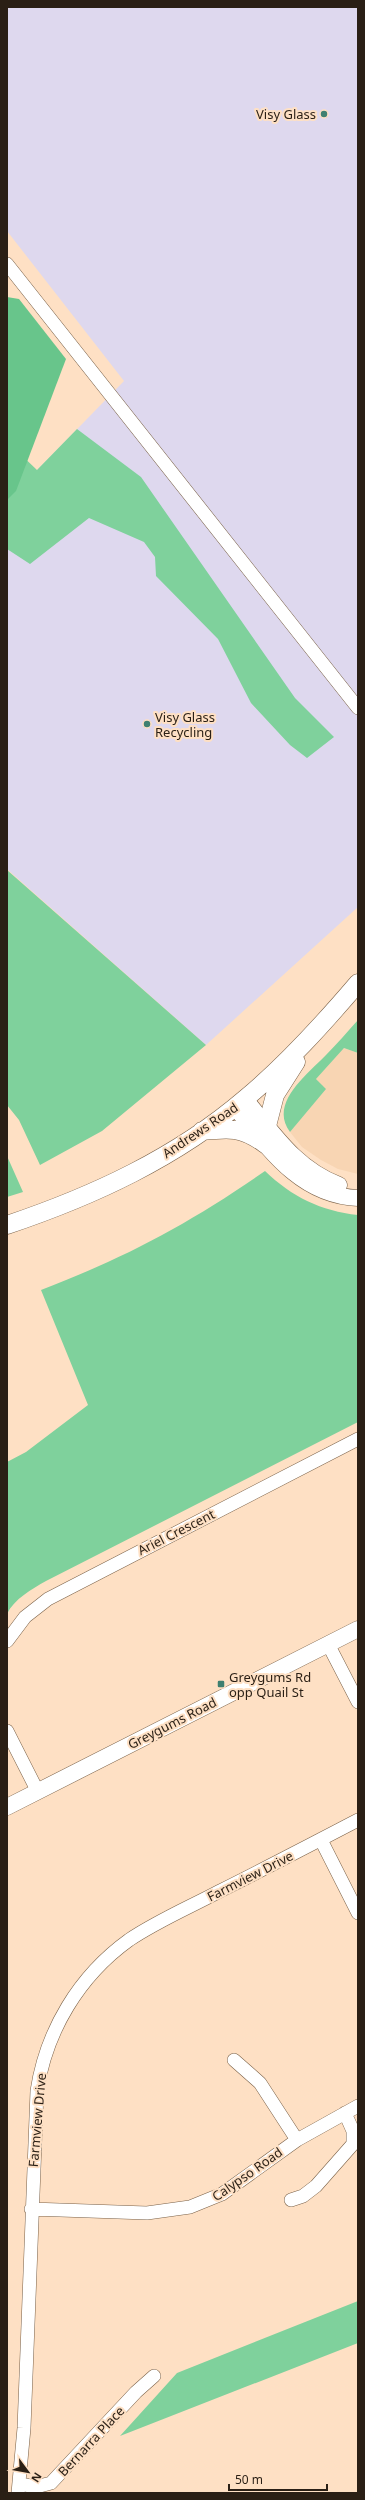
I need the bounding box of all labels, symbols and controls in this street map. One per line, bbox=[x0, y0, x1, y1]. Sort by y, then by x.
place label: Visy Glass bbox=[256, 105, 316, 123]
marker: Visy Glass bbox=[319, 109, 329, 119]
place label: Visy Glass Recycling bbox=[155, 708, 215, 741]
marker: Visy Glass Recycling bbox=[142, 719, 152, 729]
street label: Andrews Road bbox=[159, 1098, 241, 1162]
street label: Ariel Crescent bbox=[134, 1505, 218, 1559]
place label: Greygums Rd opp Quail St bbox=[229, 1668, 311, 1701]
marker: Greygums Rd opp Quail St bbox=[216, 1679, 226, 1689]
street label: Greygums Road bbox=[125, 1693, 219, 1753]
street label: Farmview Drive bbox=[204, 1847, 296, 1905]
street label: Farmview Drive bbox=[24, 2072, 50, 2168]
street label: Calypso Road bbox=[208, 2143, 286, 2205]
street label: Bernarra Place bbox=[54, 2402, 128, 2480]
north arrow bbox=[8, 2452, 48, 2492]
scale bar bbox=[229, 2466, 327, 2492]
text: N bbox=[28, 2470, 46, 2485]
text: 50 m bbox=[235, 2471, 263, 2488]

